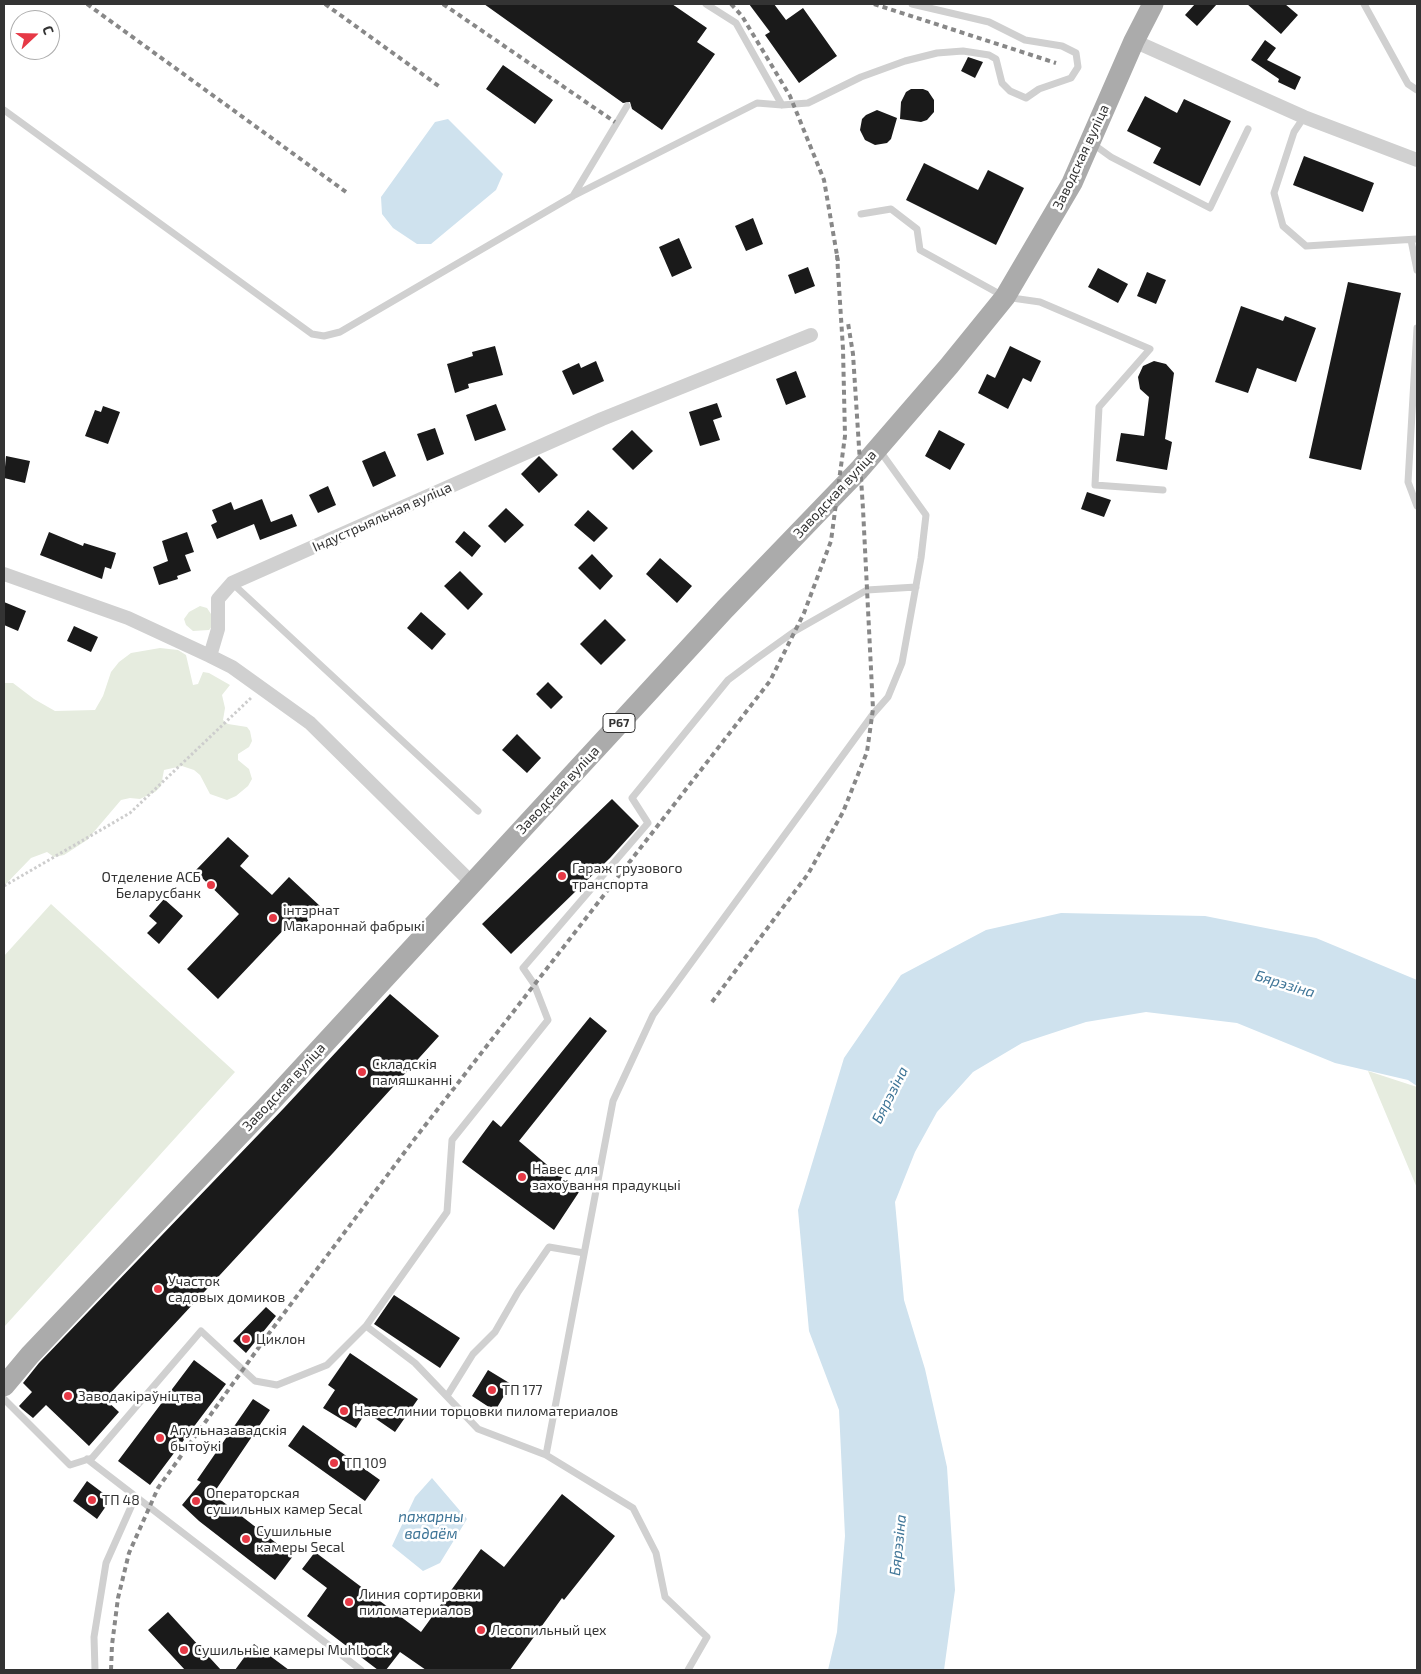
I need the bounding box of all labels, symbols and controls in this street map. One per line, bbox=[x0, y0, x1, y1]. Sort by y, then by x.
north arrow bbox=[10, 10, 60, 60]
text: С bbox=[39, 23, 58, 37]
street label: Заводская вуліца bbox=[1049, 102, 1113, 212]
street label: Заводская вуліца bbox=[790, 447, 880, 541]
street label: Індустрыяльная вуліца bbox=[310, 479, 454, 555]
road number: Р67 bbox=[603, 714, 635, 732]
street label: Заводская вуліца bbox=[513, 743, 603, 837]
place label: Гараж грузового транспорта bbox=[572, 860, 682, 892]
place label: Отделение АСБ Беларусбанк bbox=[102, 869, 201, 902]
marker: Гараж грузового транспорта bbox=[556, 870, 568, 882]
marker: Отделение АСБ Беларусбанк bbox=[205, 879, 217, 891]
place label: інтэрнат Макароннай фабрыкі bbox=[283, 902, 425, 934]
marker: інтэрнат Макароннай фабрыкі bbox=[267, 912, 279, 924]
water label: Бярэзіна bbox=[1253, 966, 1317, 1002]
street label: Заводская вуліца bbox=[239, 1040, 329, 1134]
place label: Складскія памяшканні bbox=[372, 1056, 452, 1088]
water label: Бярэзіна bbox=[868, 1063, 912, 1127]
marker: Складскія памяшканні bbox=[356, 1066, 368, 1078]
place label: Навес для захоўвання прадукцыі bbox=[532, 1161, 681, 1194]
marker: Навес для захоўвання прадукцыі bbox=[516, 1171, 528, 1183]
place label: Участок садовых домиков bbox=[168, 1273, 285, 1305]
marker: Участок садовых домиков bbox=[152, 1283, 164, 1295]
place label: Циклон bbox=[256, 1331, 305, 1347]
marker: Циклон bbox=[240, 1333, 252, 1345]
place label: ТП 177 bbox=[502, 1382, 543, 1398]
marker: ТП 177 bbox=[486, 1384, 498, 1396]
place label: Заводакіраўніцтва bbox=[78, 1388, 201, 1404]
marker: Заводакіраўніцтва bbox=[62, 1390, 74, 1402]
place label: Навес линии торцовки пиломатериалов bbox=[354, 1403, 618, 1419]
marker: Навес линии торцовки пиломатериалов bbox=[338, 1405, 350, 1417]
place label: Агульназавадскія бытоўкі bbox=[170, 1422, 287, 1454]
marker: Агульназавадскія бытоўкі bbox=[154, 1432, 166, 1444]
place label: ТП 109 bbox=[344, 1455, 387, 1471]
marker: ТП 109 bbox=[328, 1457, 340, 1469]
place label: Операторская сушильных камер Secal bbox=[206, 1485, 362, 1518]
place label: ТП 48 bbox=[102, 1492, 140, 1508]
marker: ТП 48 bbox=[86, 1494, 98, 1506]
marker: Операторская сушильных камер Secal bbox=[190, 1495, 202, 1507]
water label: пажарны вадаём bbox=[398, 1508, 464, 1543]
water label: Бярэзіна bbox=[886, 1513, 910, 1577]
place label: Сушильные камеры Secal bbox=[256, 1523, 345, 1555]
marker: Сушильные камеры Secal bbox=[240, 1533, 252, 1545]
place label: Линия сортировки пиломатериалов bbox=[359, 1586, 481, 1618]
marker: Линия сортировки пиломатериалов bbox=[343, 1596, 355, 1608]
place label: Лесопильный цех bbox=[491, 1622, 606, 1638]
marker: Лесопильный цех bbox=[475, 1624, 487, 1636]
place label: Cушильные камеры Muhlbock bbox=[194, 1642, 390, 1658]
marker: Cушильные камеры Muhlbock bbox=[178, 1644, 190, 1656]

